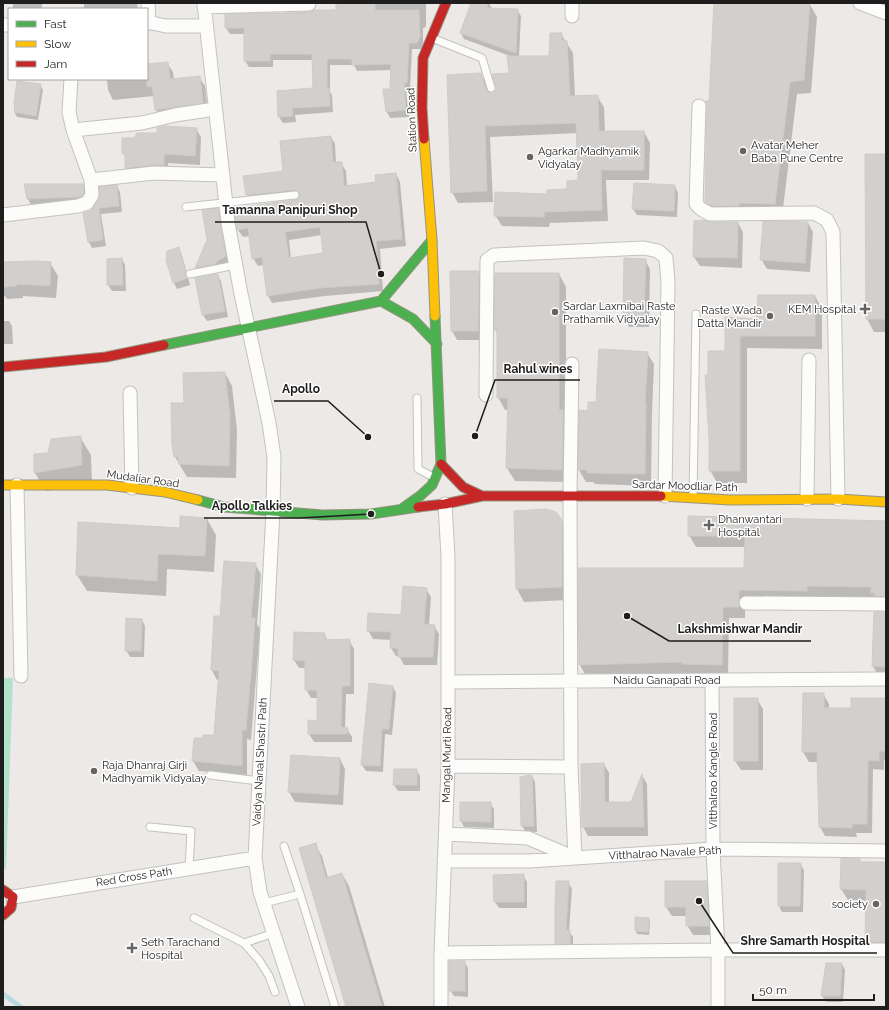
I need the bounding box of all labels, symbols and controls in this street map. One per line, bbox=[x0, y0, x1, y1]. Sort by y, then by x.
legend bbox=[8, 8, 148, 80]
text: Fast bbox=[44, 17, 67, 31]
text: Slow bbox=[44, 37, 71, 51]
text: Jam bbox=[44, 57, 67, 71]
street label: Station Road bbox=[404, 87, 420, 152]
place label: Avatar Meher Baba Pune Centre bbox=[751, 139, 844, 165]
place label: Agarkar Madhyamik Vidyalay bbox=[538, 145, 639, 171]
marker: Avatar Meher Baba Pune Centre bbox=[738, 146, 748, 156]
marker: Agarkar Madhyamik Vidyalay bbox=[525, 152, 535, 162]
callout: Tamanna Panipuri Shop bbox=[215, 198, 366, 222]
text: Tamanna Panipuri Shop bbox=[222, 203, 358, 217]
place label: Sardar Laxmibai Raste Prathamik Vidyalay bbox=[563, 300, 676, 326]
place label: KEM Hospital bbox=[788, 303, 856, 316]
marker: KEM Hospital bbox=[859, 303, 871, 315]
place label: Raste Wada Datta Mandir bbox=[697, 304, 762, 330]
marker: Sardar Laxmibai Raste Prathamik Vidyalay bbox=[550, 307, 560, 317]
marker: Raste Wada Datta Mandir bbox=[765, 311, 775, 321]
callout: Rahul wines bbox=[495, 356, 580, 380]
text: Rahul wines bbox=[504, 362, 573, 376]
callout: Apollo bbox=[274, 377, 328, 401]
text: Apollo bbox=[282, 382, 320, 396]
street label: Mudaliar Road bbox=[106, 467, 180, 491]
street label: Sardar Moodliar Path bbox=[632, 478, 738, 494]
callout: Apollo Talkies bbox=[204, 494, 300, 518]
text: Apollo Talkies bbox=[212, 499, 292, 513]
place label: Dhanwantari Hospital bbox=[718, 513, 782, 539]
marker: Dhanwantari Hospital bbox=[703, 519, 715, 531]
callout: Lakshmishwar Mandir bbox=[669, 617, 811, 641]
text: Lakshmishwar Mandir bbox=[678, 622, 803, 636]
street label: Naidu Ganapati Road bbox=[613, 674, 721, 687]
street label: Vaidya Nanal Shastri Path bbox=[250, 697, 270, 827]
street label: Mangal Murti Road bbox=[440, 707, 454, 803]
street label: Vitthalrao Kangle Road bbox=[707, 712, 720, 829]
place label: Raja Dhanraj Girji Madhyamik Vidyalay bbox=[102, 759, 207, 785]
marker: Raja Dhanraj Girji Madhyamik Vidyalay bbox=[89, 766, 99, 776]
street label: Vitthalrao Navale Path bbox=[608, 844, 722, 862]
street label: Red Cross Path bbox=[95, 865, 173, 889]
place label: society bbox=[832, 898, 868, 911]
marker: society bbox=[871, 899, 881, 909]
callout: Shre Samarth Hospital bbox=[733, 929, 877, 953]
text: Shre Samarth Hospital bbox=[741, 934, 870, 948]
place label: Seth Tarachand Hospital bbox=[141, 936, 220, 962]
marker: Seth Tarachand Hospital bbox=[126, 942, 138, 954]
scale bar bbox=[753, 976, 874, 1002]
text: 50 m bbox=[759, 983, 787, 997]

